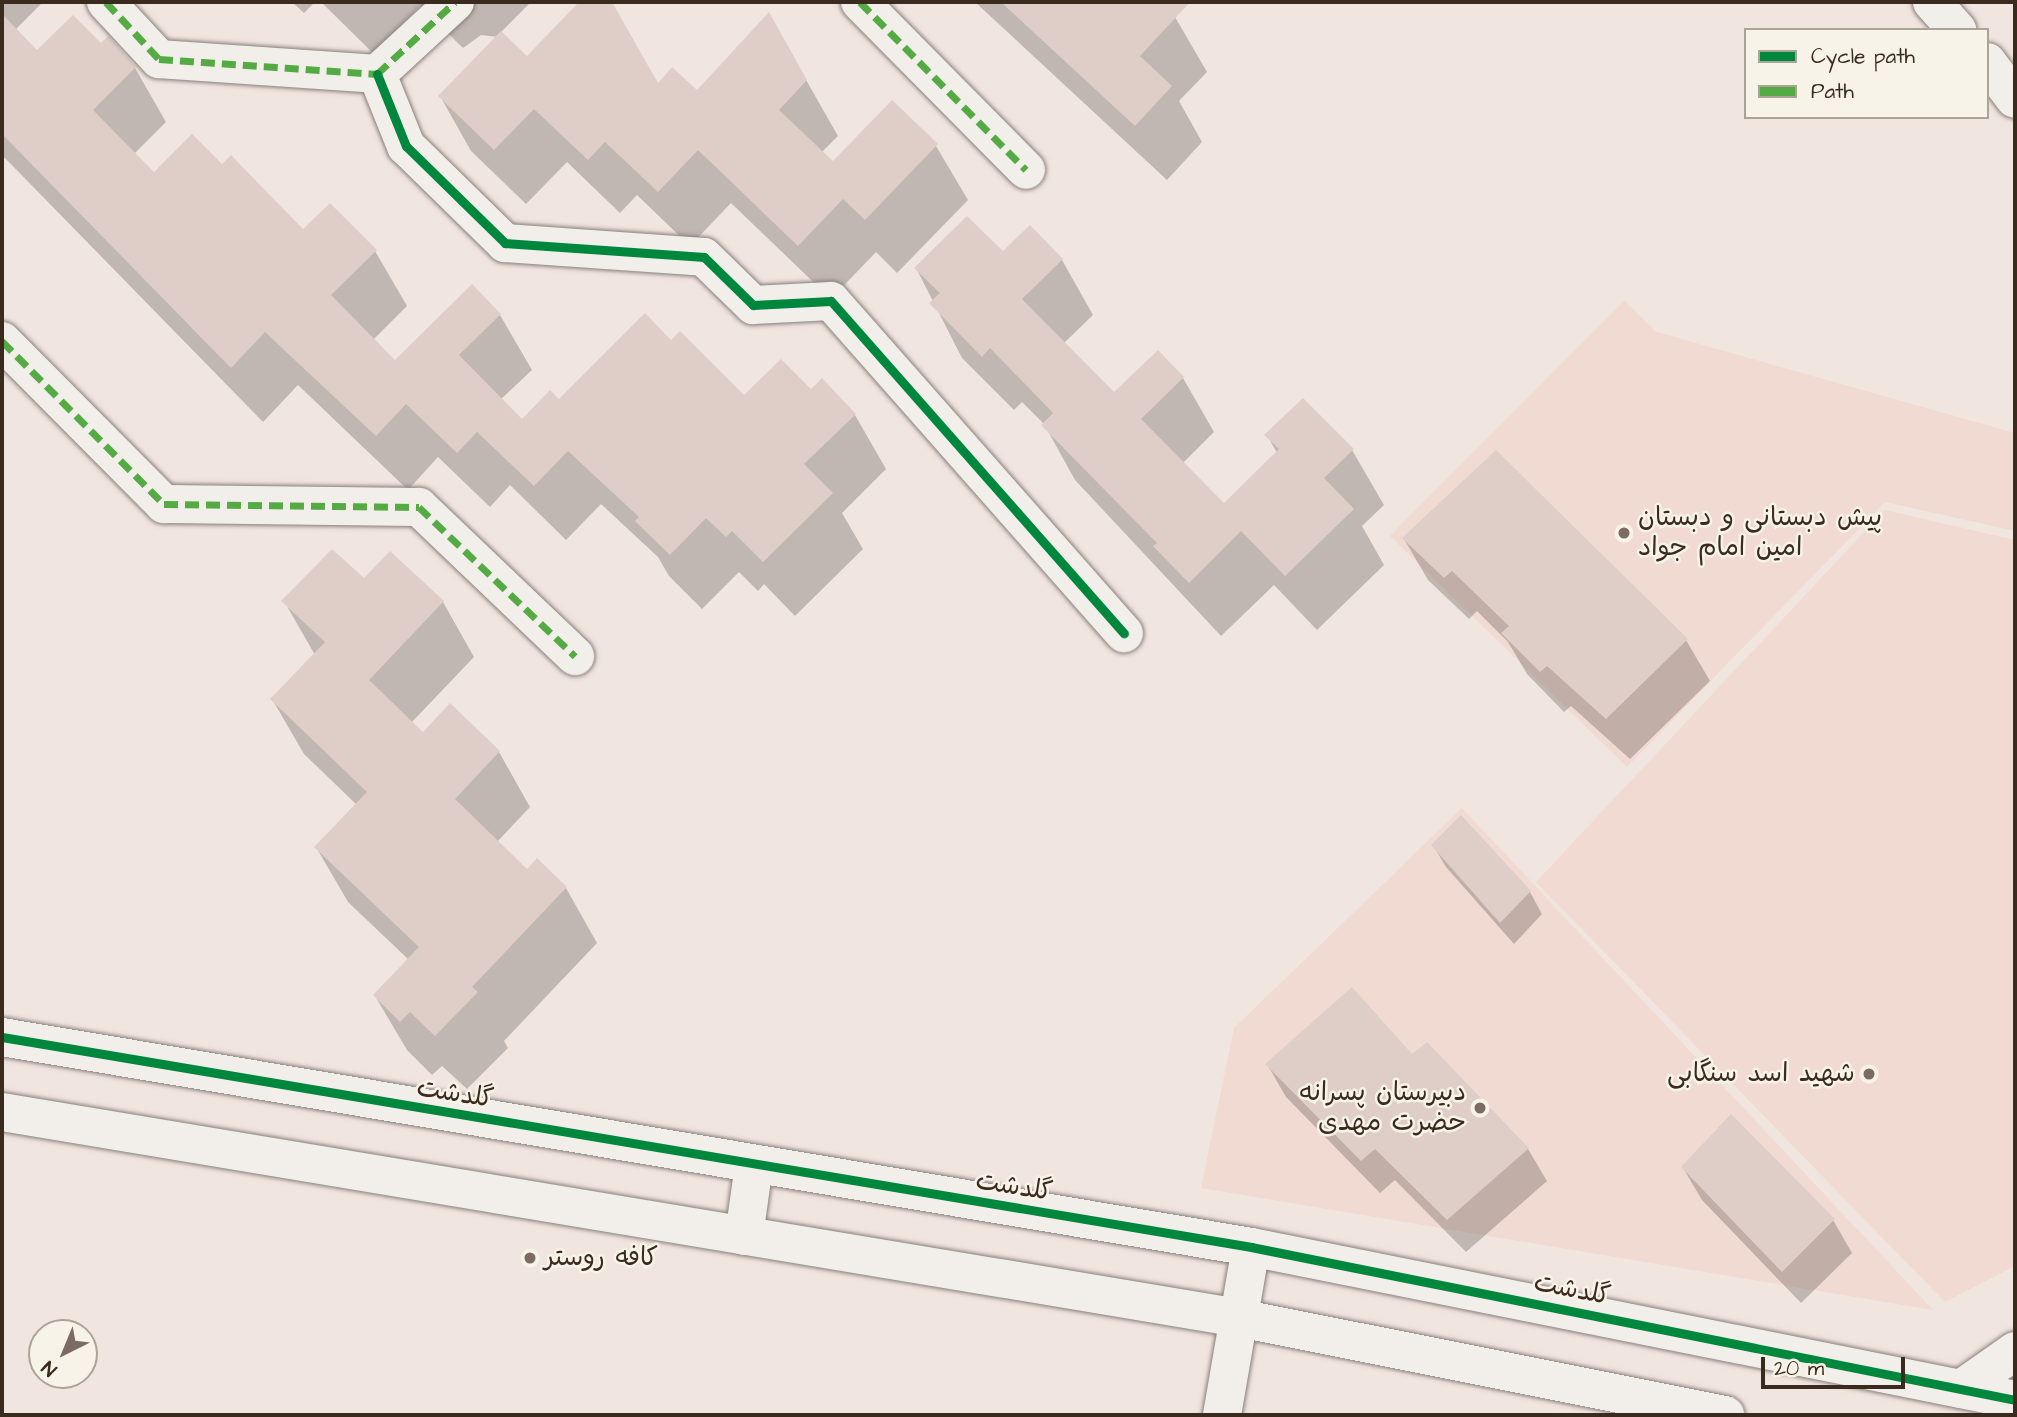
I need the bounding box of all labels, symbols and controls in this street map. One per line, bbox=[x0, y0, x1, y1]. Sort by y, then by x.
legend bbox=[1744, 28, 1989, 119]
text: Cycle path bbox=[1811, 42, 1915, 71]
text: Path bbox=[1811, 77, 1854, 106]
place label: پیش دبستانی و دبستان امین امام جواد bbox=[1638, 502, 1882, 564]
marker: پیش دبستانی و دبستان امین امام جواد bbox=[1616, 525, 1632, 541]
place label: شهید اسد سنگابی bbox=[1667, 1058, 1855, 1090]
marker: شهید اسد سنگابی bbox=[1861, 1066, 1877, 1082]
street label: گلدشت bbox=[414, 1073, 496, 1115]
place label: دبیرستان پسرانه حضرت مهدی bbox=[1299, 1077, 1466, 1138]
marker: دبیرستان پسرانه حضرت مهدی bbox=[1472, 1100, 1488, 1116]
street label: گلدشت bbox=[973, 1166, 1055, 1208]
place label: کافه روستر bbox=[544, 1242, 658, 1274]
marker: کافه روستر bbox=[522, 1250, 538, 1266]
street label: گلدشت bbox=[1531, 1267, 1613, 1313]
north arrow bbox=[28, 1319, 98, 1389]
scale bar bbox=[1765, 1344, 1909, 1388]
text: N bbox=[36, 1354, 63, 1382]
text: 20 m bbox=[1774, 1354, 1824, 1383]

